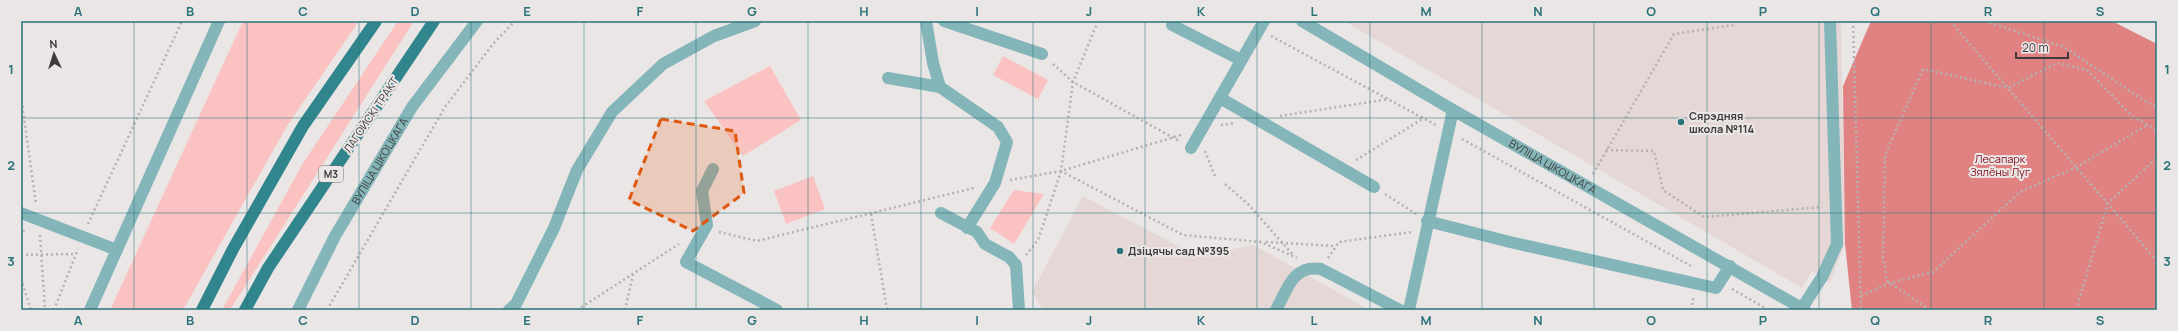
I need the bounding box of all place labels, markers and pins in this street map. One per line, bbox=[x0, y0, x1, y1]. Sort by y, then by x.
place label: Сярэдняя школа №114 bbox=[1689, 108, 1755, 136]
marker: Сярэдняя школа №114 bbox=[1676, 117, 1686, 127]
place label: Дзіцячы сад №395 bbox=[1128, 243, 1229, 258]
marker: Дзіцячы сад №395 bbox=[1115, 246, 1125, 256]

